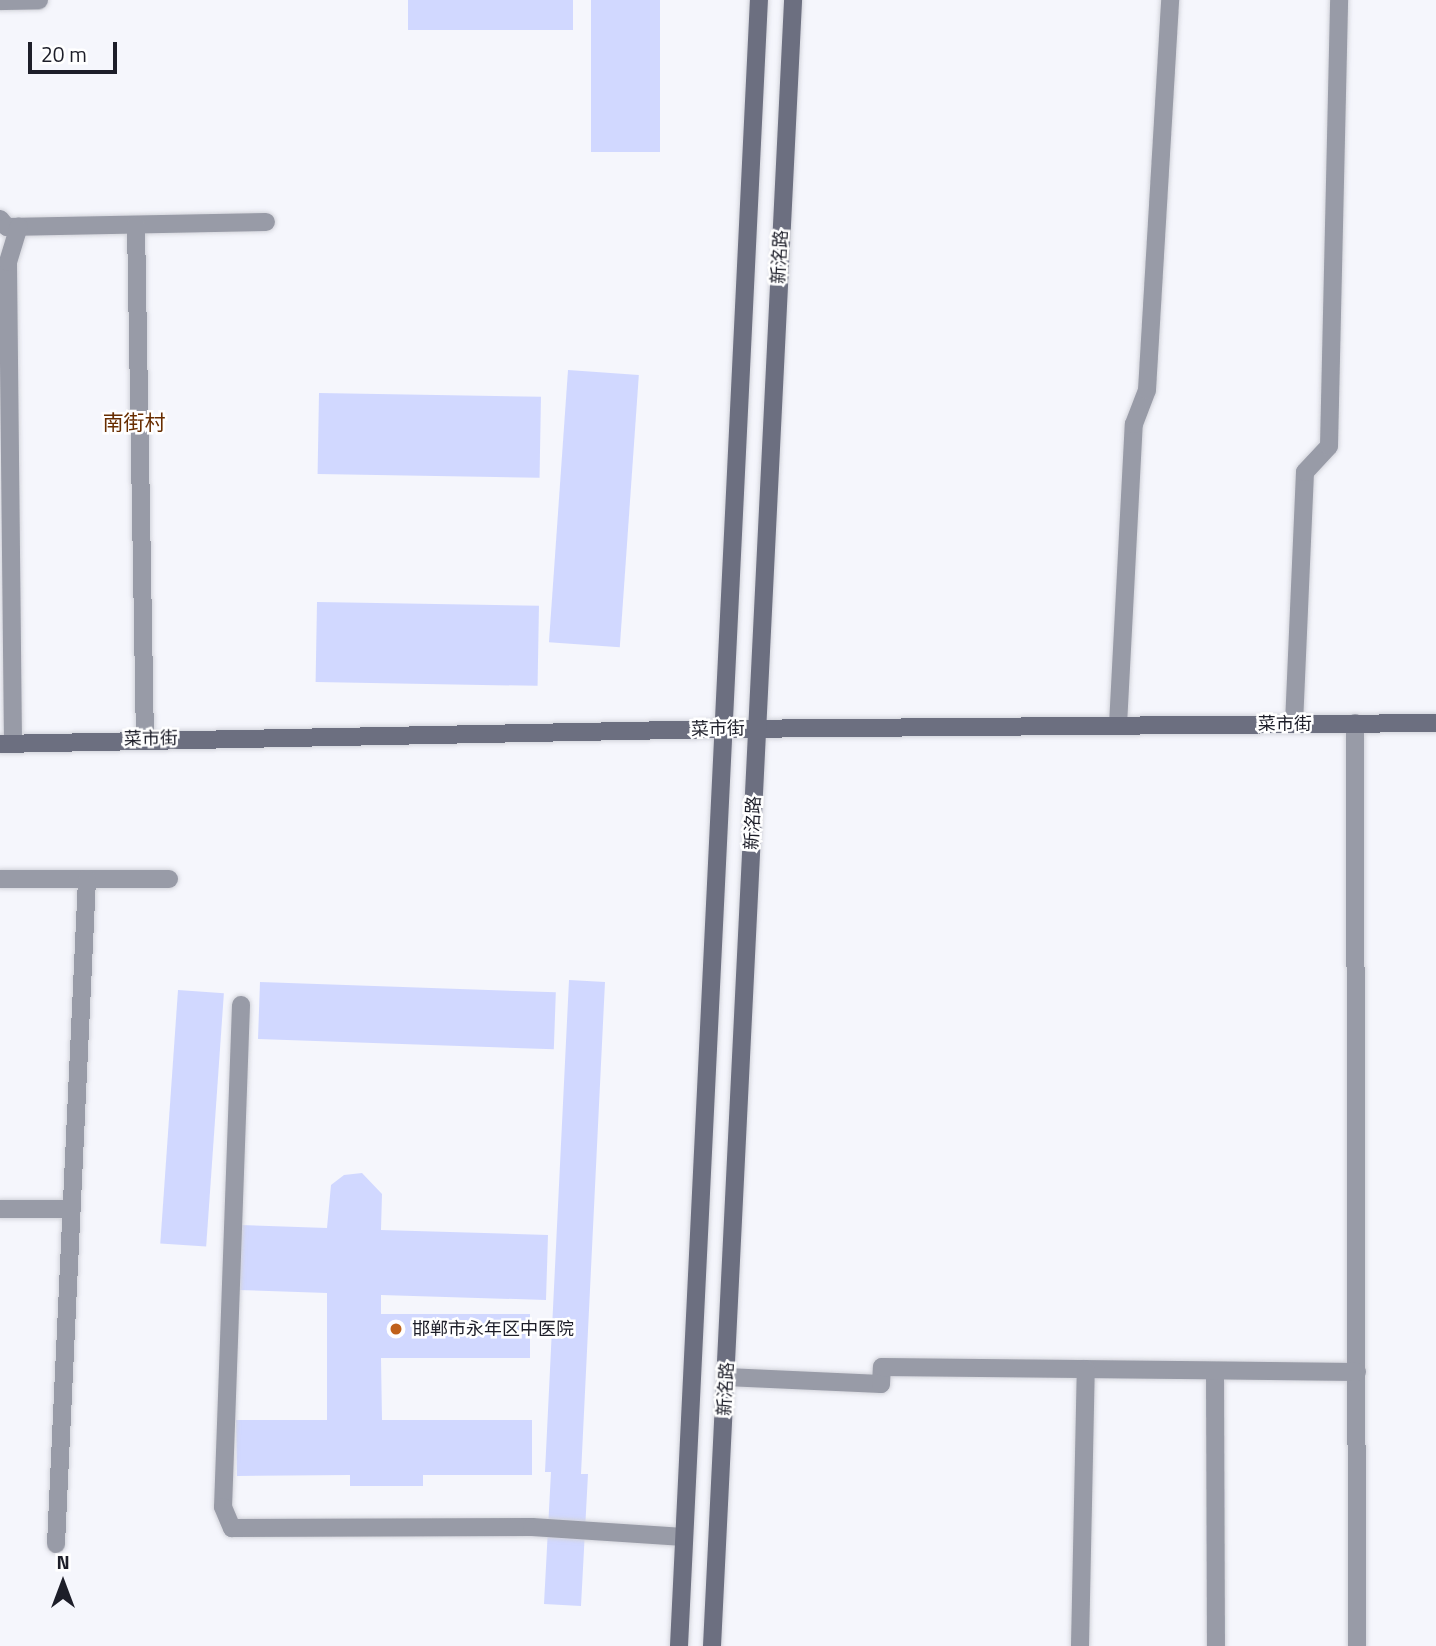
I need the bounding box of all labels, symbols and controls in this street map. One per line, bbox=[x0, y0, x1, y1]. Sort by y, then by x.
scale bar bbox=[32, 28, 121, 72]
text: 20 m bbox=[41, 38, 87, 70]
street label: 新洺路 bbox=[768, 229, 792, 285]
district label: 南街村 bbox=[103, 409, 165, 435]
street label: 菜市街 bbox=[1258, 713, 1312, 735]
street label: 菜市街 bbox=[691, 718, 745, 740]
street label: 菜市街 bbox=[124, 728, 178, 750]
street label: 新洺路 bbox=[741, 795, 765, 851]
place label: 邯郸市永年区中医院 bbox=[412, 1318, 574, 1340]
marker: 邯郸市永年区中医院 bbox=[386, 1319, 406, 1339]
street label: 新洺路 bbox=[714, 1361, 738, 1417]
text: N bbox=[56, 1547, 70, 1576]
north arrow bbox=[28, 1548, 98, 1618]

